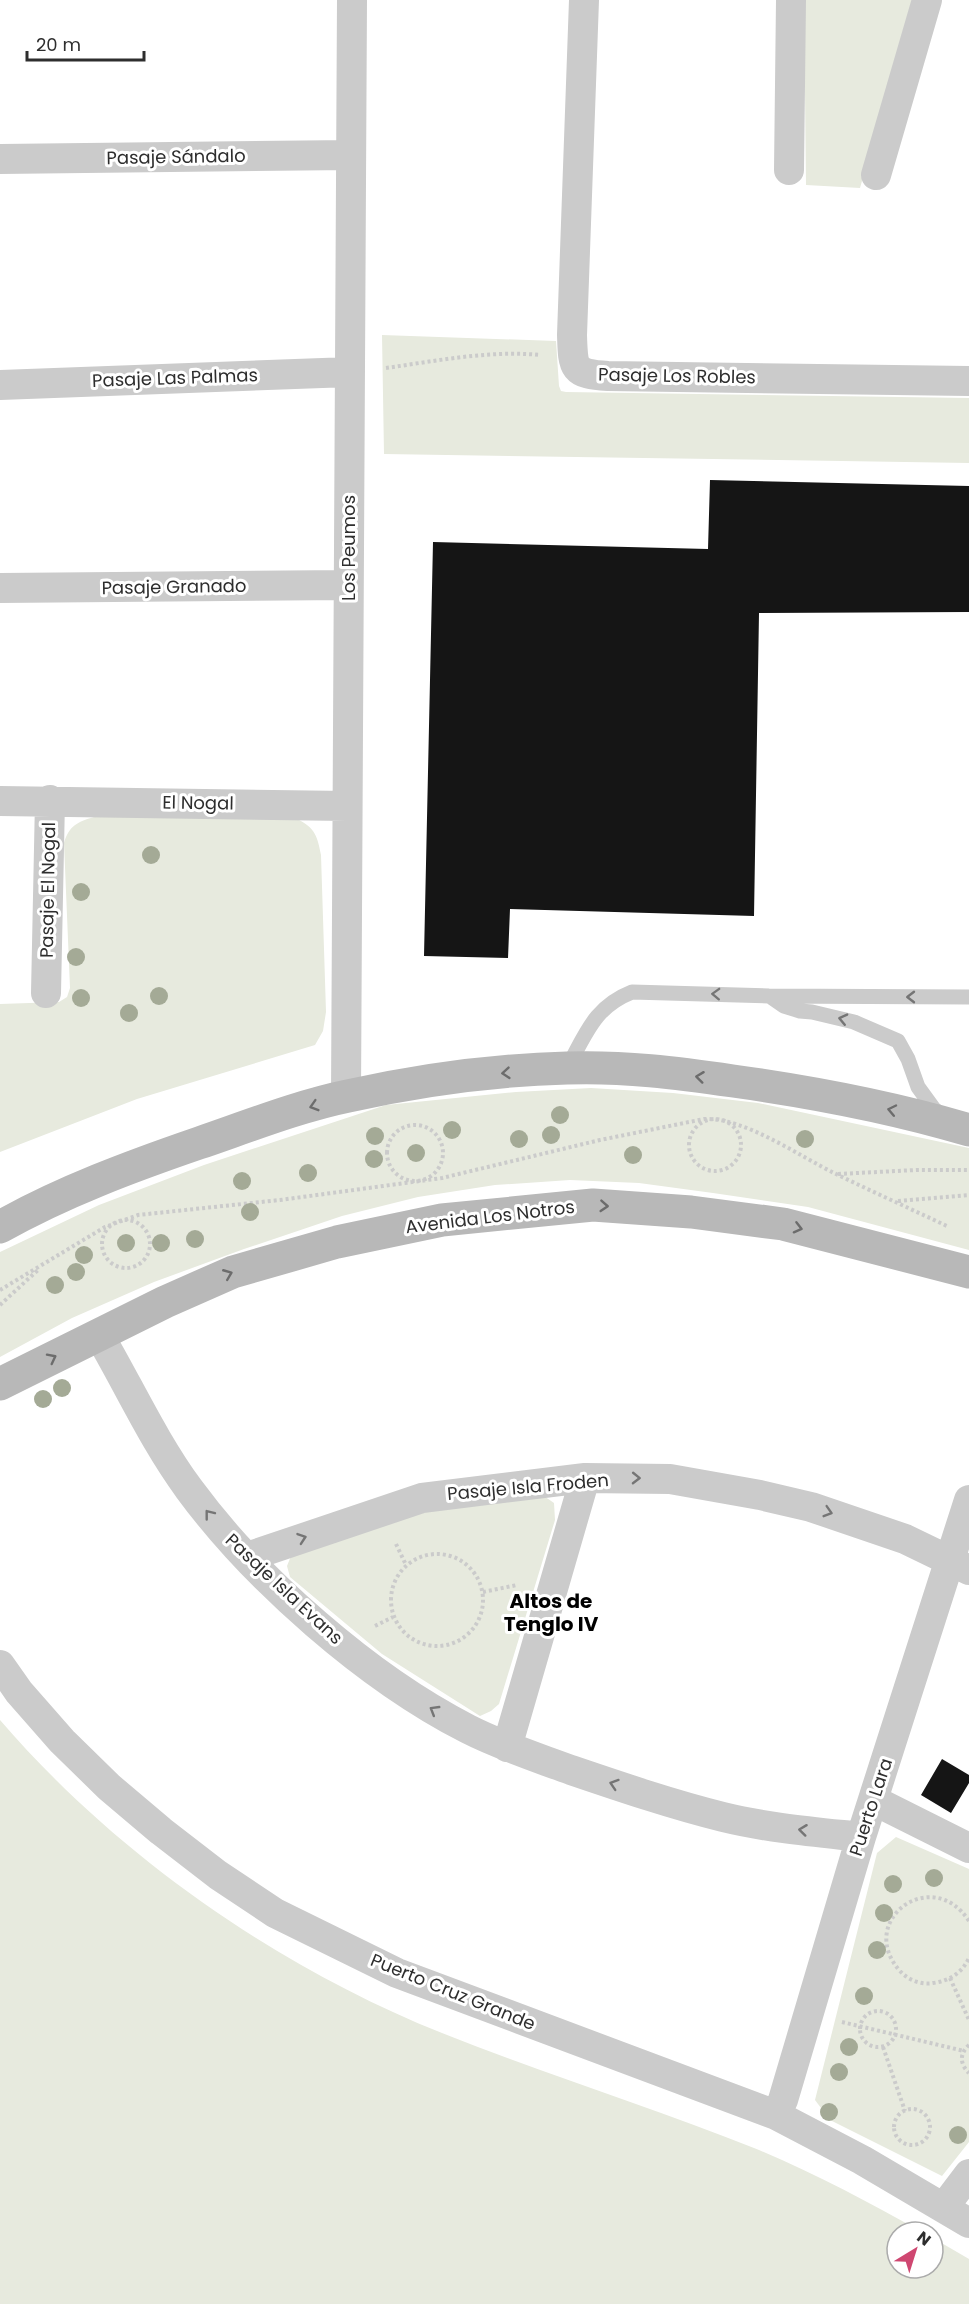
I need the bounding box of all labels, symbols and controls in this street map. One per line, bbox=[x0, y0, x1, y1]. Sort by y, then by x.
scale bar bbox=[27, 24, 144, 62]
text: 20 m bbox=[36, 32, 81, 57]
street label: Pasaje Sándalo bbox=[106, 143, 246, 170]
street label: Pasaje Las Palmas bbox=[92, 362, 258, 393]
street label: Pasaje Los Robles bbox=[598, 362, 756, 389]
street label: Los Peumos bbox=[336, 495, 361, 601]
street label: Pasaje Granado bbox=[101, 573, 247, 600]
street label: El Nogal bbox=[162, 789, 234, 816]
street label: Pasaje El Nogal bbox=[34, 822, 61, 958]
one-way arrow bbox=[711, 987, 720, 1000]
one-way arrow bbox=[906, 991, 915, 1003]
one-way arrow bbox=[838, 1013, 848, 1026]
one-way arrow bbox=[501, 1066, 510, 1079]
one-way arrow bbox=[696, 1071, 705, 1083]
one-way arrow bbox=[309, 1099, 320, 1111]
one-way arrow bbox=[887, 1105, 897, 1118]
street label: Avenida Los Notros bbox=[404, 1194, 576, 1239]
one-way arrow bbox=[600, 1199, 609, 1212]
one-way arrow bbox=[793, 1221, 803, 1234]
one-way arrow bbox=[223, 1269, 233, 1282]
one-way arrow bbox=[46, 1354, 57, 1365]
street label: Pasaje Isla Froden bbox=[446, 1467, 610, 1506]
one-way arrow bbox=[632, 1472, 641, 1485]
one-way arrow bbox=[822, 1505, 833, 1518]
one-way arrow bbox=[205, 1510, 216, 1521]
street label: Pasaje Isla Evans bbox=[220, 1528, 349, 1650]
one-way arrow bbox=[296, 1532, 307, 1545]
district label: Altos de Tenglo IV bbox=[504, 1587, 599, 1638]
one-way arrow bbox=[430, 1705, 440, 1717]
street label: Puerto Lara bbox=[843, 1755, 898, 1859]
one-way arrow bbox=[609, 1779, 620, 1791]
one-way arrow bbox=[798, 1824, 807, 1837]
street label: Puerto Cruz Grande bbox=[367, 1947, 539, 2036]
north arrow bbox=[885, 2220, 945, 2280]
text: N bbox=[912, 2226, 936, 2251]

